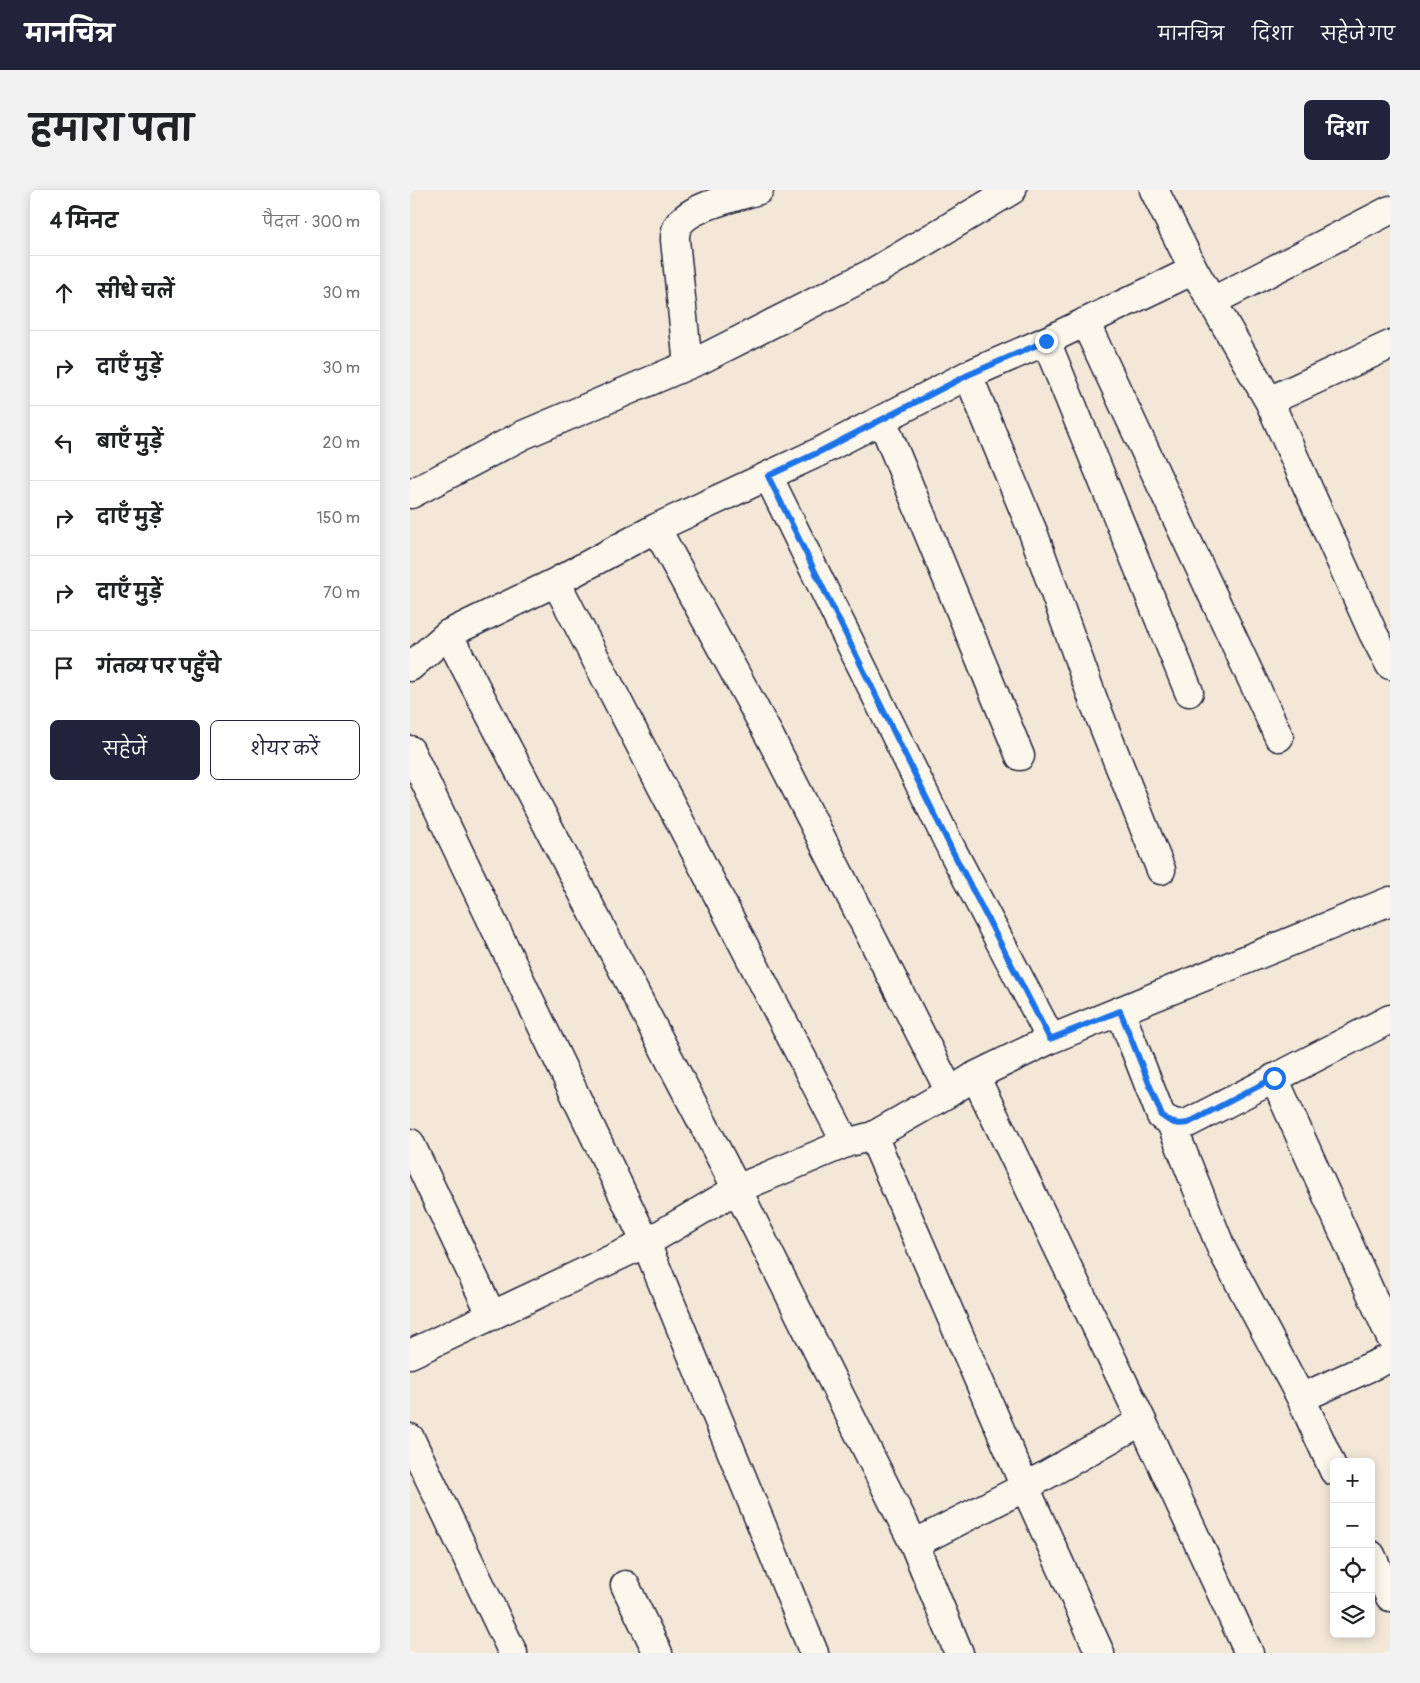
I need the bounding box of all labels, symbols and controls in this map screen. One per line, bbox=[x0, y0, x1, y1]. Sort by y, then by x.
text: मानचित्र bbox=[25, 20, 114, 49]
text: मानचित्र bbox=[1158, 23, 1224, 46]
text: दिशा bbox=[1252, 23, 1293, 46]
text: सहेजे गए bbox=[1321, 23, 1395, 46]
button: दिशा bbox=[1304, 100, 1390, 160]
text: हमारा पता bbox=[30, 107, 193, 151]
text: 4 मिनट bbox=[50, 208, 118, 235]
text: पैदल · 300 m bbox=[262, 212, 360, 232]
icon: ahead bbox=[50, 279, 78, 307]
text: सीधे चलें bbox=[97, 280, 174, 304]
text: 30 m bbox=[322, 283, 360, 303]
route end bbox=[1035, 330, 1058, 353]
icon: right bbox=[50, 354, 78, 382]
text: दाएँ मुड़ें bbox=[97, 355, 162, 379]
text: 30 m bbox=[322, 358, 360, 378]
icon: left bbox=[50, 429, 78, 457]
text: बाएँ मुड़ें bbox=[97, 430, 163, 454]
text: 20 m bbox=[322, 433, 360, 453]
icon: right bbox=[50, 504, 78, 532]
text: दाएँ मुड़ें bbox=[97, 505, 162, 529]
text: 150 m bbox=[316, 508, 360, 528]
icon: right bbox=[50, 579, 78, 607]
text: दाएँ मुड़ें bbox=[97, 580, 162, 604]
text: 70 m bbox=[323, 583, 360, 603]
icon: arrive bbox=[50, 654, 78, 682]
text: गंतव्य पर पहुँचे bbox=[97, 655, 221, 679]
button: सहेजें bbox=[50, 720, 200, 780]
button: शेयर करें bbox=[210, 720, 360, 780]
route start bbox=[1263, 1067, 1286, 1090]
map controls bbox=[1330, 1458, 1375, 1638]
button: + bbox=[1330, 1458, 1375, 1503]
button: − bbox=[1330, 1503, 1375, 1548]
button: locate bbox=[1330, 1548, 1375, 1593]
button: layers bbox=[1330, 1593, 1375, 1638]

